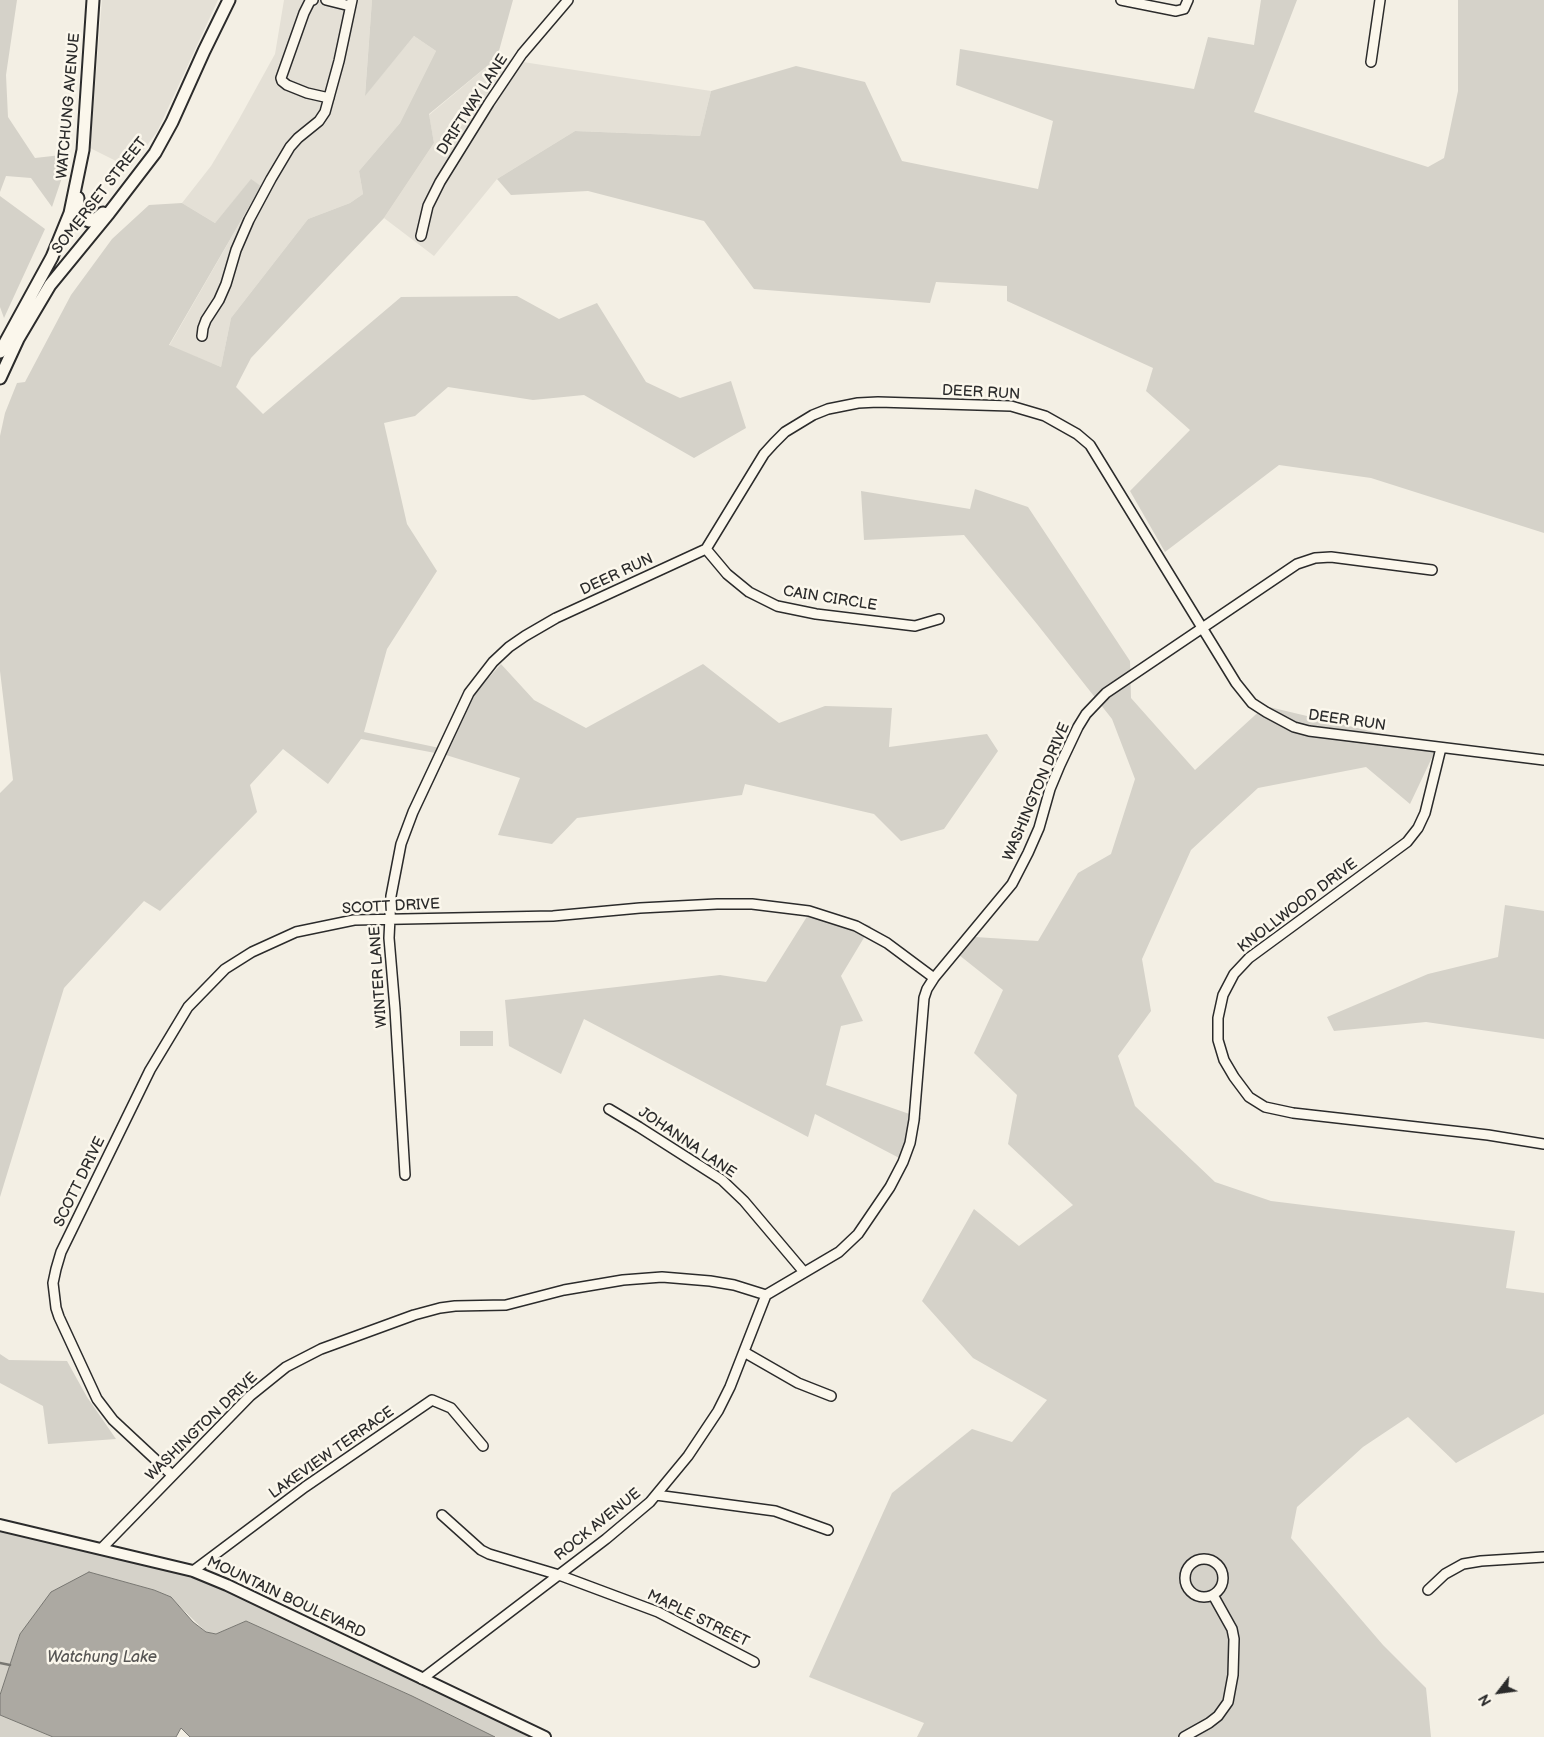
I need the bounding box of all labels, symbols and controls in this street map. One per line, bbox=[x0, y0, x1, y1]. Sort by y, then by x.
street label: WATCHUNG AVENUE bbox=[54, 32, 84, 180]
street label: DRIFTWAY LANE bbox=[434, 51, 512, 159]
street label: SOMERSET STREET bbox=[49, 134, 151, 258]
street label: DEER RUN bbox=[941, 382, 1021, 404]
street label: DEER RUN bbox=[578, 550, 656, 600]
street label: CAIN CIRCLE bbox=[782, 583, 878, 615]
street label: DEER RUN bbox=[1307, 707, 1387, 735]
street label: WASHINGTON DRIVE bbox=[1000, 720, 1074, 864]
street label: KNOLLWOOD DRIVE bbox=[1235, 855, 1361, 957]
street label: SCOTT DRIVE bbox=[342, 895, 440, 919]
street label: WINTER LANE bbox=[366, 925, 392, 1029]
street label: JOHANNA LANE bbox=[635, 1104, 739, 1182]
street label: SCOTT DRIVE bbox=[50, 1134, 110, 1230]
street label: WASHINGTON DRIVE bbox=[142, 1369, 262, 1485]
street label: LAKEVIEW TERRACE bbox=[266, 1403, 398, 1503]
street label: ROCK AVENUE bbox=[551, 1485, 645, 1565]
street label: MOUNTAIN BOULEVARD bbox=[204, 1553, 368, 1643]
street label: MAPLE STREET bbox=[644, 1586, 752, 1652]
water label: Watchung Lake bbox=[47, 1648, 157, 1668]
north arrow bbox=[1474, 1667, 1524, 1717]
text: N bbox=[1476, 1691, 1496, 1709]

